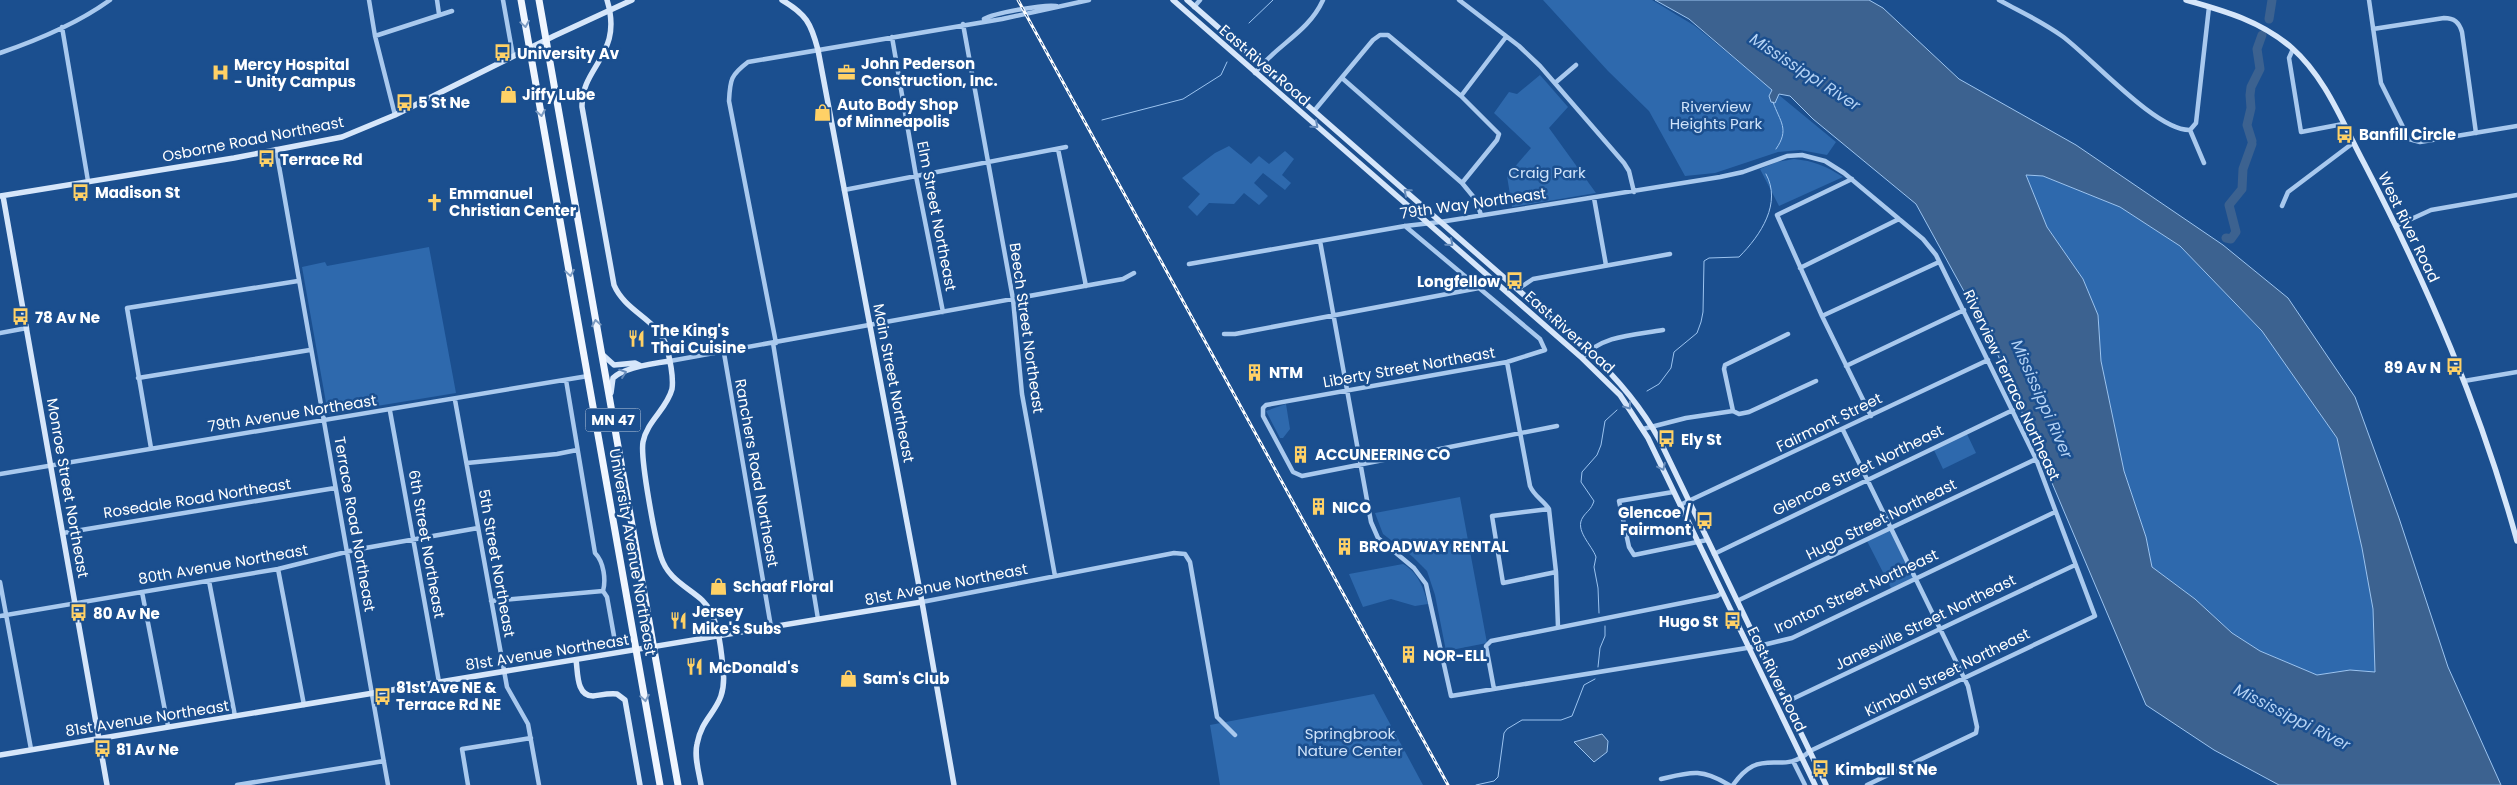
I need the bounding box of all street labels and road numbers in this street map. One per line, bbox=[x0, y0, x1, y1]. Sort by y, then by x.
street label: East River Road bbox=[1215, 20, 1315, 110]
street label: Osborne Road Northeast bbox=[160, 111, 346, 167]
street label: Elm Street Northeast bbox=[912, 139, 962, 293]
street label: West River Road bbox=[2373, 168, 2445, 286]
street label: 79th Way Northeast bbox=[1399, 182, 1547, 224]
street label: Beech Street Northeast bbox=[1005, 241, 1049, 415]
street label: East River Road bbox=[1521, 286, 1619, 378]
street label: Riverview Terrace Northeast bbox=[1958, 286, 2066, 484]
street label: Main Street Northeast bbox=[868, 302, 920, 464]
street label: Liberty Street Northeast bbox=[1321, 342, 1497, 392]
street label: Ranchers Road Northeast bbox=[730, 377, 784, 569]
street label: Fairmont Street bbox=[1773, 387, 1885, 457]
street label: 79th Avenue Northeast bbox=[206, 389, 378, 437]
street label: Monroe Street Northeast bbox=[42, 397, 94, 579]
road number: MN 47 bbox=[586, 408, 640, 432]
street label: Glencoe Street Northeast bbox=[1769, 419, 1947, 521]
street label: Terrace Road Northeast bbox=[329, 435, 381, 613]
street label: University Avenue Northeast bbox=[604, 447, 662, 657]
street label: 6th Street Northeast bbox=[404, 468, 450, 620]
street label: Rosedale Road Northeast bbox=[102, 473, 292, 523]
street label: Hugo Street Northeast bbox=[1802, 473, 1960, 565]
street label: 5th Street Northeast bbox=[474, 487, 520, 639]
street label: 80th Avenue Northeast bbox=[137, 539, 309, 589]
street label: Ironton Street Northeast bbox=[1771, 544, 1941, 638]
street label: 81st Avenue Northeast bbox=[863, 558, 1029, 610]
street label: Janesville Street Northeast bbox=[1831, 569, 2019, 675]
street label: East River Road bbox=[1743, 623, 1811, 735]
street label: Kimball Street Northeast bbox=[1861, 623, 2033, 721]
street label: 81st Avenue Northeast bbox=[464, 629, 630, 675]
street label: 81st Avenue Northeast bbox=[64, 695, 230, 741]

